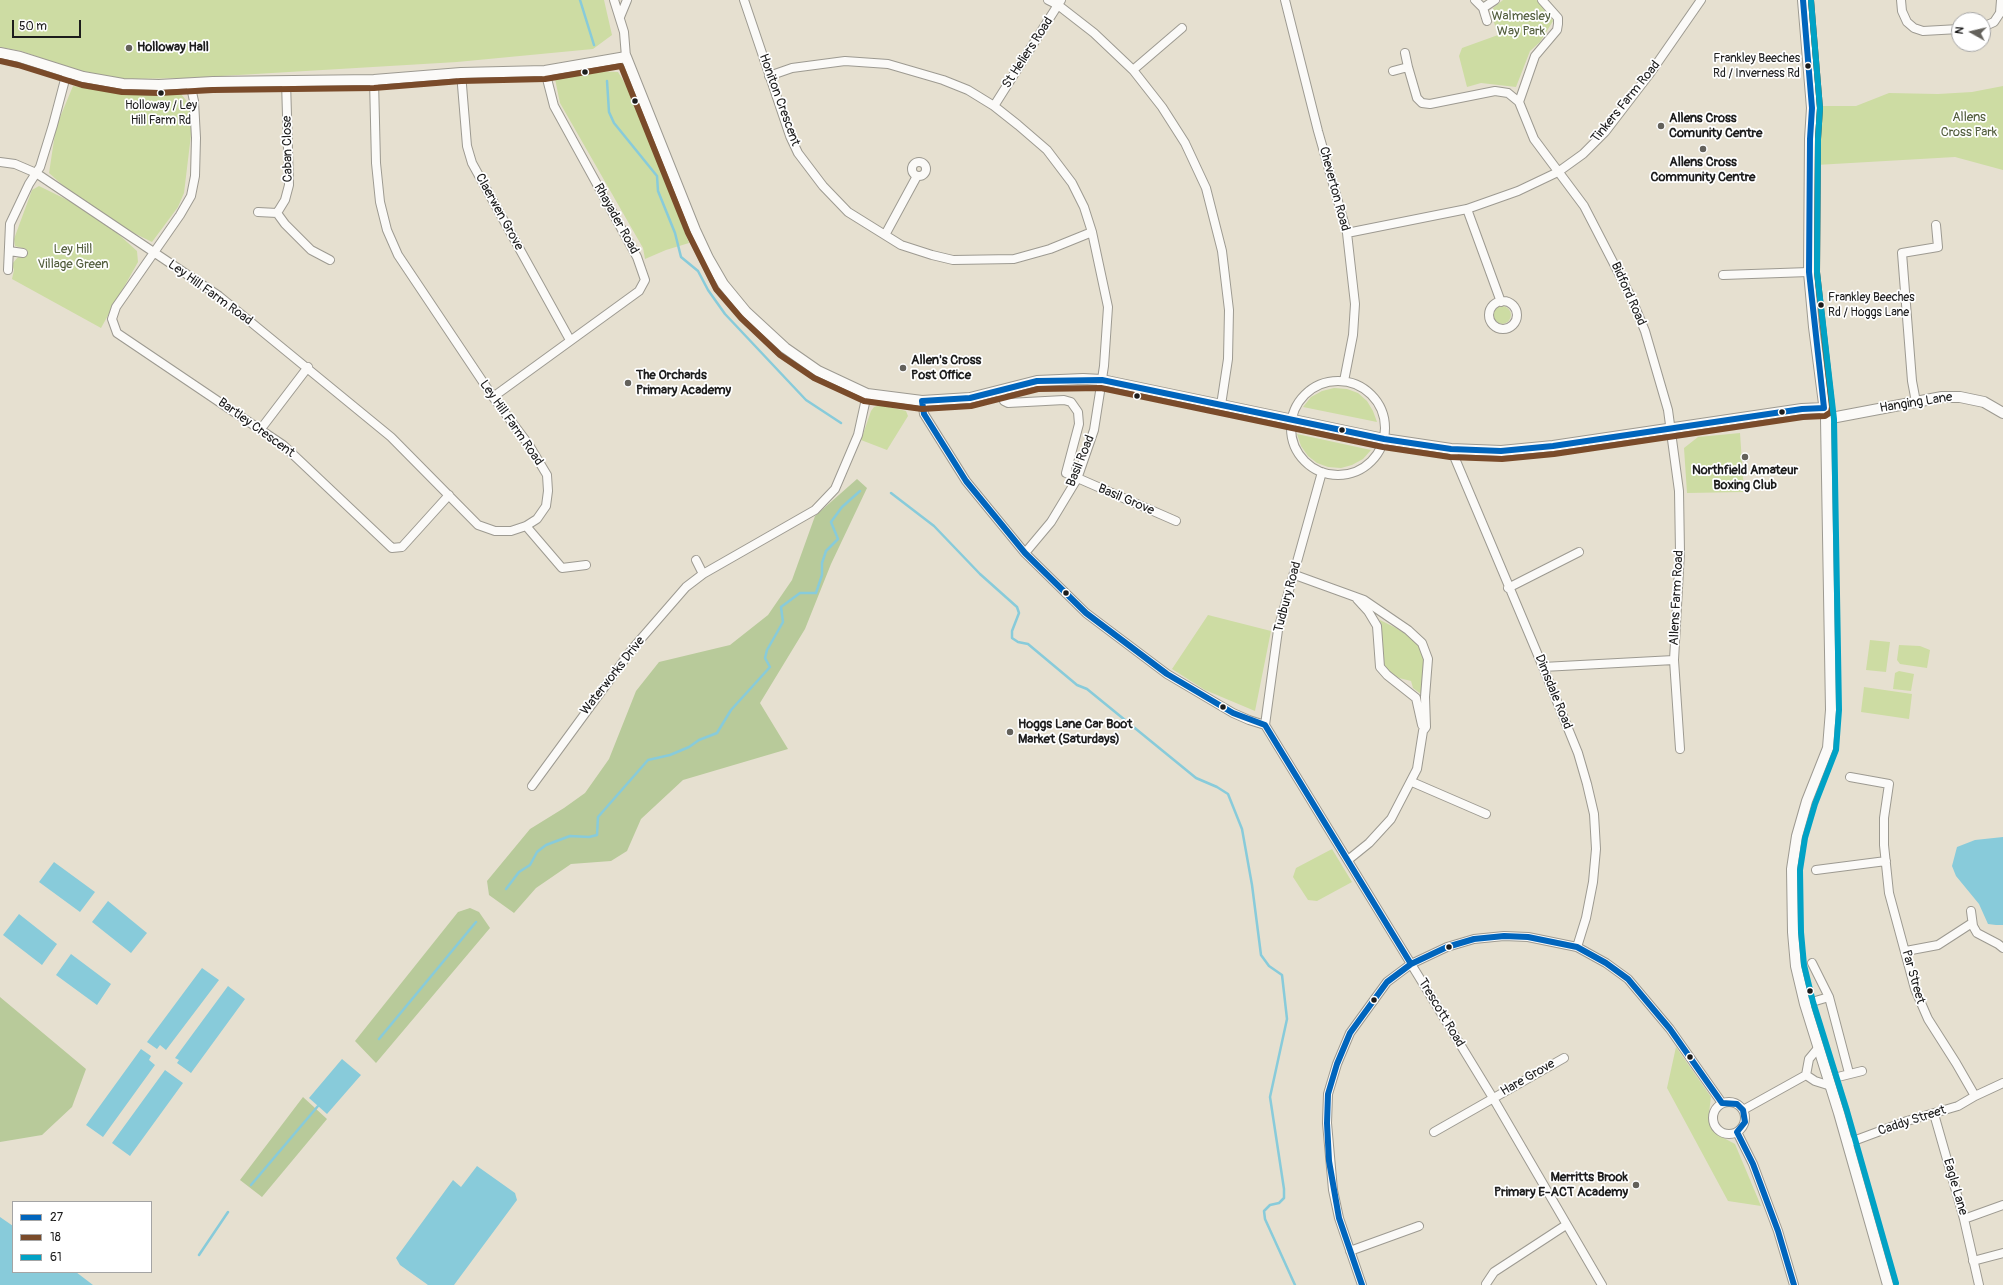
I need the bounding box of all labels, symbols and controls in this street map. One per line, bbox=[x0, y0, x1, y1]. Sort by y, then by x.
park label: Walmesley Way Park bbox=[1491, 9, 1551, 40]
scale bar bbox=[14, 12, 83, 38]
north arrow bbox=[1951, 12, 1991, 52]
street label: St Heliers Road bbox=[999, 14, 1057, 92]
text: 50 m bbox=[19, 19, 47, 34]
text: N bbox=[1953, 26, 1967, 35]
place label: Holloway Hall bbox=[137, 40, 209, 56]
marker: Holloway Hall bbox=[124, 43, 134, 53]
street label: Honiton Crescent bbox=[755, 52, 803, 148]
place label: Frankley Beeches Rd / Inverness Rd bbox=[1713, 52, 1800, 80]
street label: Tinkers Farm Road bbox=[1588, 58, 1664, 146]
marker: Frankley Beeches Rd / Inverness Rd bbox=[1803, 61, 1813, 71]
unlabelled marker bbox=[580, 67, 590, 77]
marker: Holloway / Ley Hill Farm Rd bbox=[156, 88, 166, 98]
unlabelled marker bbox=[630, 96, 640, 106]
place label: Holloway / Ley Hill Farm Rd bbox=[125, 99, 197, 127]
park label: Allens Cross Park bbox=[1941, 110, 1997, 141]
place label: Allens Cross Comunity Centre bbox=[1669, 111, 1762, 142]
street label: Caban Close bbox=[280, 116, 296, 182]
marker: Allens Cross Comunity Centre bbox=[1656, 121, 1666, 131]
marker: Allens Cross Community Centre bbox=[1698, 144, 1708, 154]
street label: Cheverton Road bbox=[1315, 145, 1353, 233]
place label: Allens Cross Community Centre bbox=[1651, 155, 1755, 186]
street label: Claerwen Grove bbox=[471, 171, 527, 253]
street label: Rhayader Road bbox=[590, 181, 642, 257]
park label: Ley Hill Village Green bbox=[37, 242, 109, 273]
street label: Ley Hill Farm Road bbox=[165, 257, 255, 329]
street label: Bidford Road bbox=[1607, 260, 1649, 328]
place label: Frankley Beeches Rd / Hoggs Lane bbox=[1828, 291, 1915, 319]
marker: Frankley Beeches Rd / Hoggs Lane bbox=[1816, 300, 1826, 310]
place label: Allen's Cross Post Office bbox=[911, 353, 981, 384]
marker: Allen's Cross Post Office bbox=[898, 363, 908, 373]
place label: The Orchards Primary Academy bbox=[636, 368, 731, 399]
street label: Ley Hill Farm Road bbox=[476, 377, 546, 469]
marker: The Orchards Primary Academy bbox=[623, 378, 633, 388]
street label: Hanging Lane bbox=[1879, 390, 1953, 416]
unlabelled marker bbox=[1132, 391, 1142, 401]
street label: Bartley Crescent bbox=[215, 395, 297, 461]
unlabelled marker bbox=[1777, 407, 1787, 417]
unlabelled marker bbox=[1337, 425, 1347, 435]
street label: Basil Road bbox=[1064, 433, 1098, 489]
marker: Northfield Amateur Boxing Club bbox=[1740, 452, 1750, 462]
place label: Northfield Amateur Boxing Club bbox=[1692, 463, 1798, 494]
street label: Basil Grove bbox=[1095, 481, 1157, 519]
street label: Allens Farm Road bbox=[1667, 550, 1687, 646]
street label: Tudbury Road bbox=[1271, 560, 1305, 634]
unlabelled marker bbox=[1061, 588, 1071, 598]
street label: Waterworks Drive bbox=[578, 634, 648, 718]
street label: Dimsdale Road bbox=[1531, 652, 1575, 732]
unlabelled marker bbox=[1218, 702, 1228, 712]
place label: Hoggs Lane Car Boot Market (Saturdays) bbox=[1018, 717, 1133, 748]
marker: Hoggs Lane Car Boot Market (Saturdays) bbox=[1005, 727, 1015, 737]
unlabelled marker bbox=[1444, 942, 1454, 952]
street label: Par Street bbox=[1898, 948, 1928, 1006]
street label: Trescott Road bbox=[1414, 976, 1468, 1050]
unlabelled marker bbox=[1805, 986, 1815, 996]
unlabelled marker bbox=[1369, 995, 1379, 1005]
unlabelled marker bbox=[1685, 1052, 1695, 1062]
street label: Hare Grove bbox=[1498, 1056, 1558, 1100]
street label: Caddy Street bbox=[1876, 1103, 1948, 1139]
street label: Eagle Lane bbox=[1939, 1157, 1971, 1217]
place label: Merritts Brook Primary E-ACT Academy bbox=[1494, 1170, 1628, 1201]
marker: Merritts Brook Primary E-ACT Academy bbox=[1631, 1180, 1641, 1190]
legend bbox=[12, 1201, 152, 1273]
text: 27 bbox=[50, 1210, 63, 1225]
text: 18 bbox=[50, 1230, 61, 1245]
text: 61 bbox=[50, 1250, 62, 1265]

